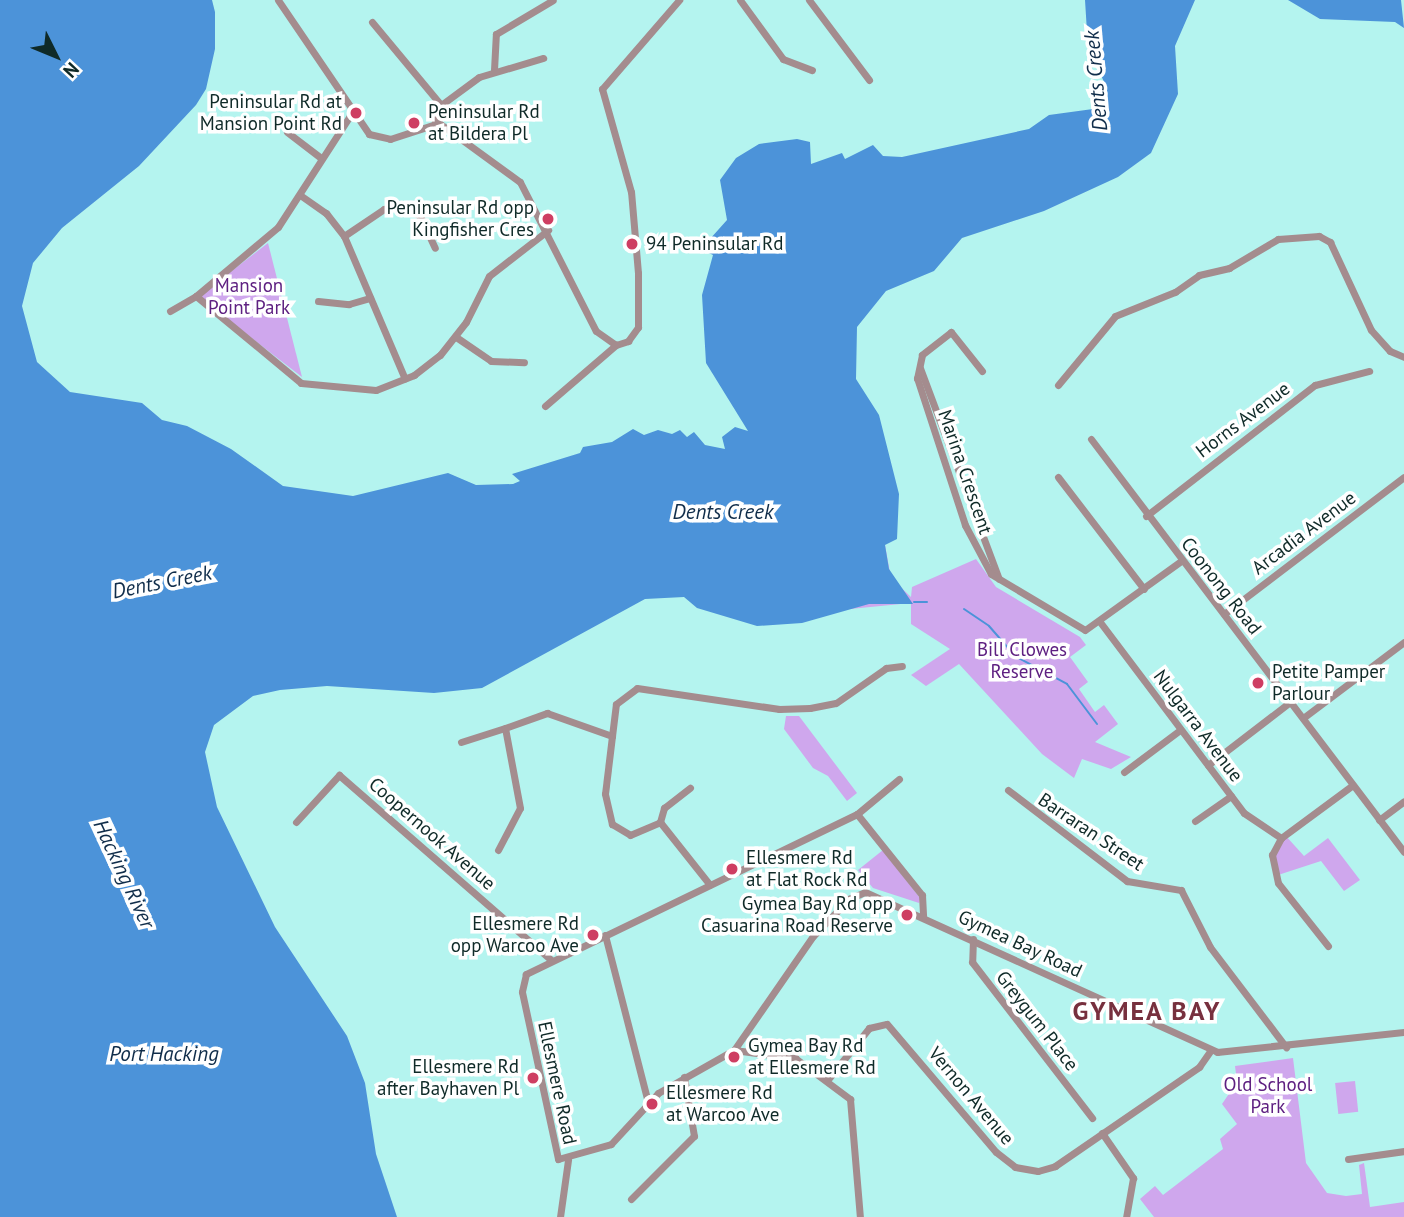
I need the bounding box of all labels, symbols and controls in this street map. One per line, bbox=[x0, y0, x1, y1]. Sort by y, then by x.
north arrow bbox=[21, 21, 91, 91]
water label: Dents Creek bbox=[1079, 30, 1113, 132]
text: N bbox=[58, 58, 84, 83]
place label: Peninsular Rd at Mansion Point Rd bbox=[200, 91, 342, 135]
place label: Peninsular Rd at Bildera Pl bbox=[428, 101, 540, 145]
marker: Peninsular Rd at Mansion Point Rd bbox=[348, 105, 364, 121]
marker: Peninsular Rd at Bildera Pl bbox=[406, 115, 422, 131]
place label: Peninsular Rd opp Kingfisher Cres bbox=[386, 197, 534, 241]
marker: Peninsular Rd opp Kingfisher Cres bbox=[540, 211, 556, 227]
place label: 94 Peninsular Rd bbox=[646, 233, 784, 255]
marker: 94 Peninsular Rd bbox=[624, 236, 640, 252]
park label: Mansion Point Park bbox=[208, 275, 290, 319]
street label: Horns Avenue bbox=[1191, 377, 1295, 463]
street label: Marina Crescent bbox=[933, 407, 997, 537]
street label: Arcadia Avenue bbox=[1247, 486, 1361, 580]
water label: Dents Creek bbox=[673, 499, 773, 525]
street label: Coonong Road bbox=[1176, 533, 1266, 639]
water label: Dents Creek bbox=[110, 560, 214, 604]
park label: Bill Clowes Reserve bbox=[977, 639, 1067, 683]
place label: Petite Pamper Parlour bbox=[1272, 661, 1385, 705]
street label: Nulgarra Avenue bbox=[1148, 665, 1248, 787]
marker: Petite Pamper Parlour bbox=[1250, 675, 1266, 691]
street label: Coopernook Avenue bbox=[364, 773, 500, 895]
street label: Barraran Street bbox=[1034, 788, 1148, 876]
water label: Hacking River bbox=[88, 816, 160, 932]
place label: Ellesmere Rd at Flat Rock Rd bbox=[746, 847, 868, 891]
marker: Ellesmere Rd at Flat Rock Rd bbox=[724, 861, 740, 877]
place label: Gymea Bay Rd opp Casuarina Road Reserve bbox=[701, 893, 893, 937]
street label: Gymea Bay Road bbox=[954, 905, 1086, 983]
marker: Gymea Bay Rd opp Casuarina Road Reserve bbox=[899, 907, 915, 923]
place label: Ellesmere Rd opp Warcoo Ave bbox=[450, 913, 579, 957]
marker: Ellesmere Rd opp Warcoo Ave bbox=[585, 927, 601, 943]
street label: Greygum Place bbox=[991, 967, 1083, 1075]
district label: GYMEA BAY bbox=[1073, 995, 1221, 1027]
street label: Ellesmere Road bbox=[533, 1019, 581, 1147]
place label: Gymea Bay Rd at Ellesmere Rd bbox=[748, 1035, 876, 1079]
water label: Port Hacking bbox=[109, 1041, 219, 1067]
street label: Vernon Avenue bbox=[923, 1042, 1019, 1150]
marker: Gymea Bay Rd at Ellesmere Rd bbox=[726, 1049, 742, 1065]
place label: Ellesmere Rd after Bayhaven Pl bbox=[377, 1056, 519, 1100]
marker: Ellesmere Rd after Bayhaven Pl bbox=[525, 1070, 541, 1086]
park label: Old School Park bbox=[1224, 1074, 1312, 1118]
place label: Ellesmere Rd at Warcoo Ave bbox=[666, 1082, 780, 1126]
marker: Ellesmere Rd at Warcoo Ave bbox=[644, 1096, 660, 1112]

